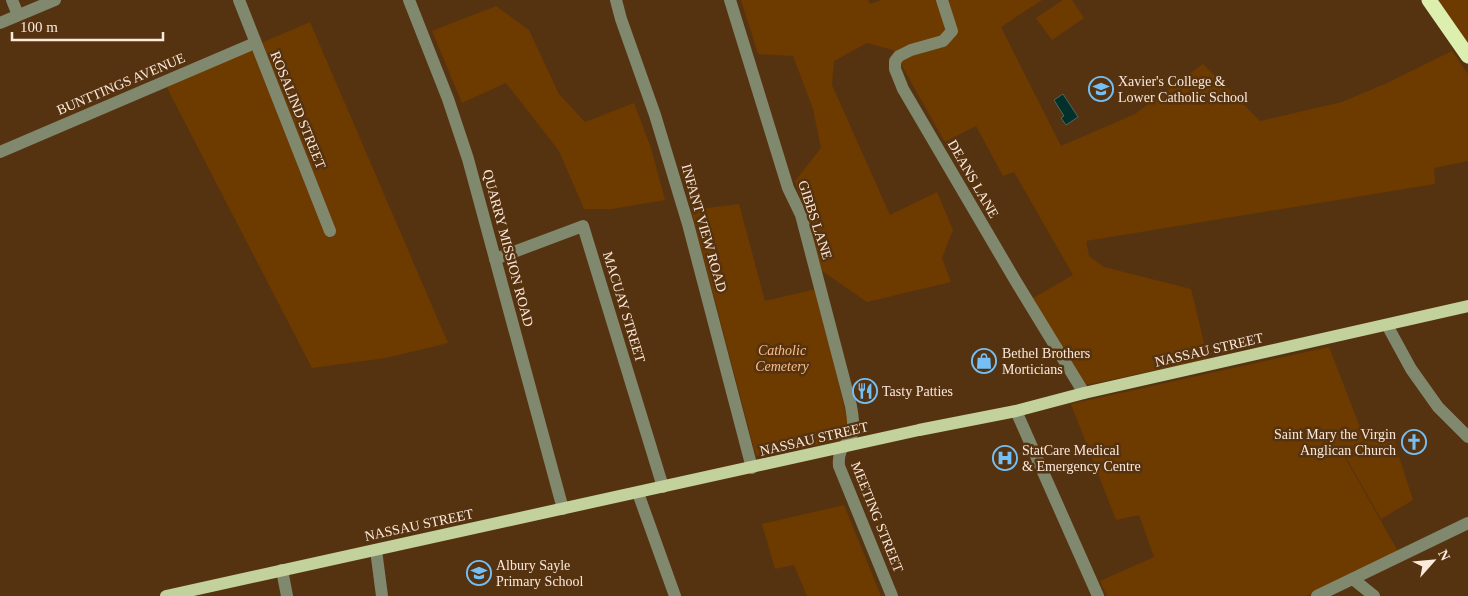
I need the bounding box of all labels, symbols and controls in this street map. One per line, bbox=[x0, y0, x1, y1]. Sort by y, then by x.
scale bar bbox=[12, 10, 164, 42]
text: 100 m bbox=[20, 19, 58, 35]
street label: ROSALIND STREET bbox=[268, 49, 329, 171]
street label: BUNTTINGS AVENUE bbox=[55, 50, 187, 118]
place label: Xavier's College & Lower Catholic School bbox=[1118, 74, 1248, 105]
school or university icon: Xavier's College & Lower Catholic School bbox=[1088, 76, 1114, 102]
street label: DEANS LANE bbox=[945, 137, 1001, 221]
street label: INFANT VIEW ROAD bbox=[678, 162, 730, 294]
street label: QUARRY MISSION ROAD bbox=[480, 168, 536, 328]
street label: GIBBS LANE bbox=[795, 179, 835, 261]
street label: MACUAY STREET bbox=[600, 250, 648, 365]
street label: NASSAU STREET bbox=[1153, 330, 1265, 370]
park label: Catholic Cemetery bbox=[755, 343, 810, 374]
place label: Bethel Brothers Morticians bbox=[1002, 346, 1090, 377]
shop icon: Bethel Brothers Morticians bbox=[971, 348, 997, 374]
restaurant icon: Tasty Patties bbox=[852, 378, 878, 404]
place label: Tasty Patties bbox=[882, 384, 953, 399]
street label: NASSAU STREET bbox=[758, 419, 870, 459]
place label: Saint Mary the Virgin Anglican Church bbox=[1274, 427, 1396, 458]
church icon: Saint Mary the Virgin Anglican Church bbox=[1401, 429, 1427, 455]
place label: StatCare Medical & Emergency Centre bbox=[1022, 443, 1141, 474]
hospital icon: StatCare Medical & Emergency Centre bbox=[992, 445, 1018, 471]
street label: MEETING STREET bbox=[848, 460, 906, 575]
street label: NASSAU STREET bbox=[363, 506, 475, 544]
north arrow bbox=[1408, 536, 1458, 586]
text: N bbox=[1435, 547, 1453, 563]
place label: Albury Sayle Primary School bbox=[496, 558, 584, 589]
school or university icon: Albury Sayle Primary School bbox=[466, 560, 492, 586]

